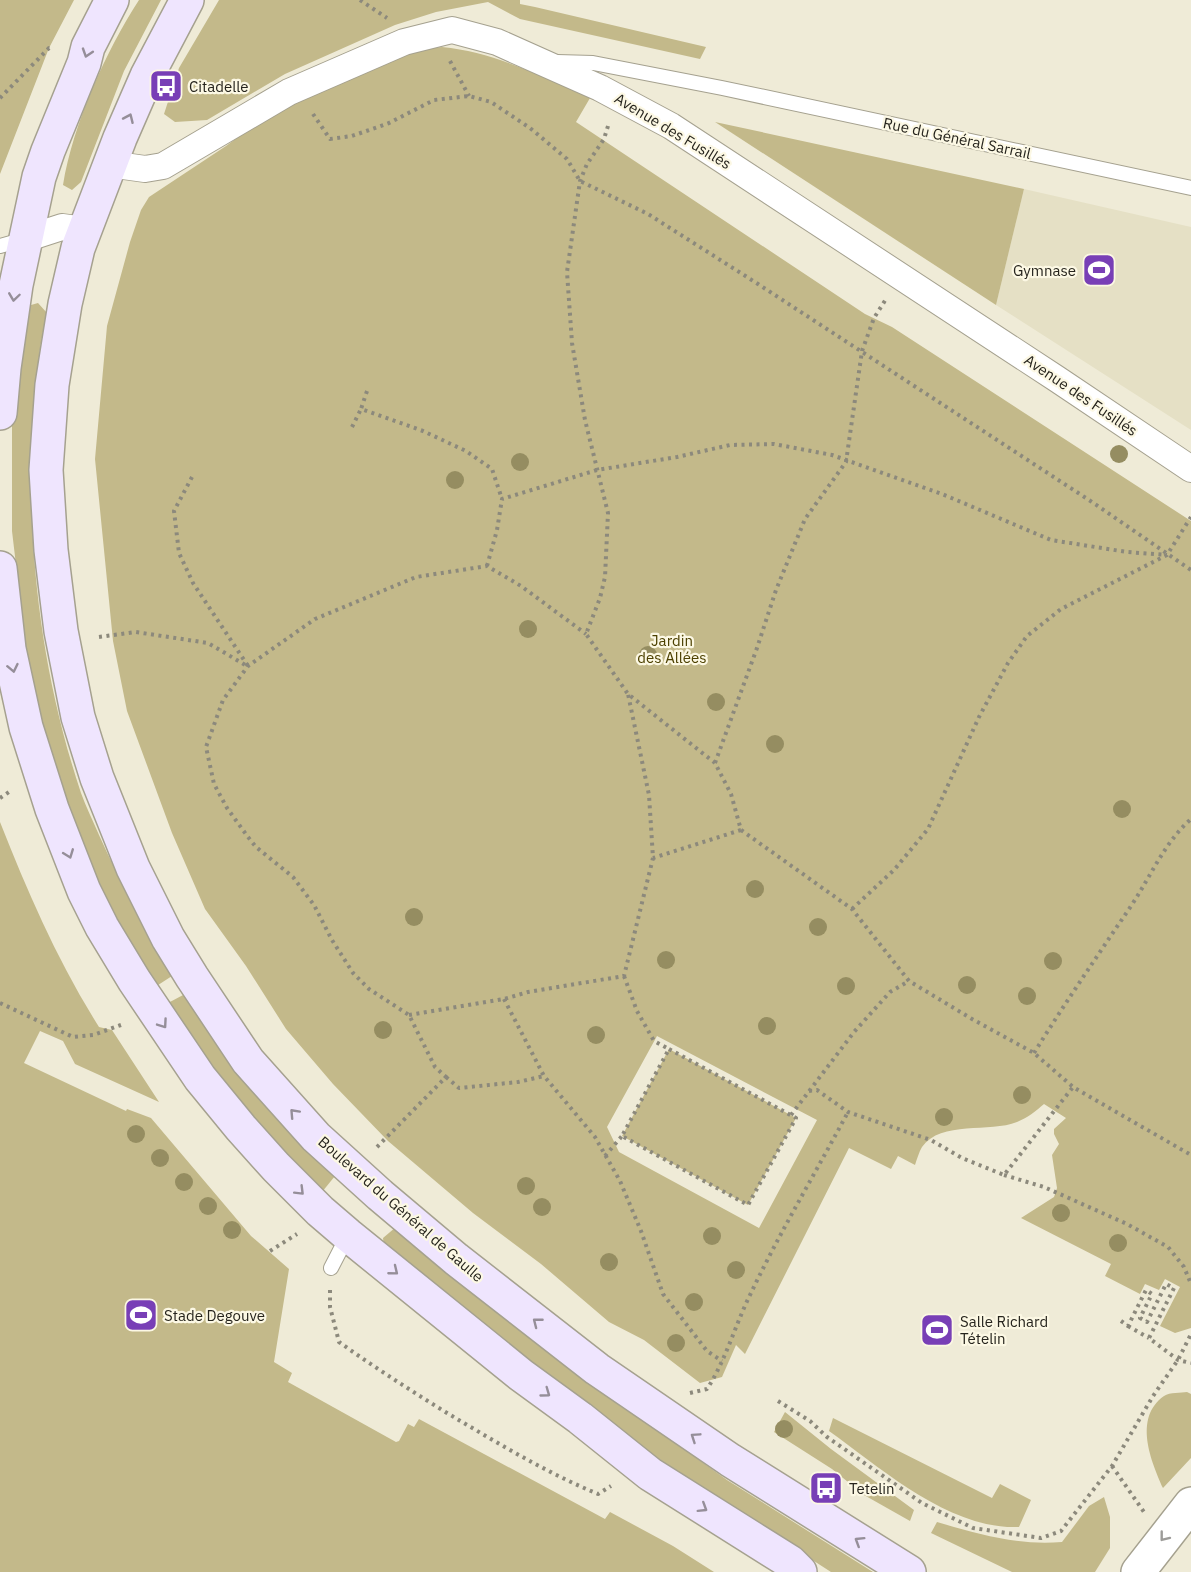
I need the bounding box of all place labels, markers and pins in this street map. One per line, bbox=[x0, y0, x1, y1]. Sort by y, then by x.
bus stop icon: Citadelle bbox=[148, 68, 184, 104]
place label: Citadelle bbox=[189, 77, 249, 96]
sports icon: Gymnase bbox=[1081, 252, 1117, 288]
place label: Gymnase bbox=[1013, 261, 1076, 280]
sports icon: Stade Degouve bbox=[123, 1297, 159, 1333]
place label: Stade Degouve bbox=[164, 1306, 265, 1325]
sports icon: Salle Richard Tételin bbox=[919, 1312, 955, 1348]
place label: Salle Richard Tételin bbox=[960, 1312, 1048, 1348]
bus stop icon: Tetelin bbox=[808, 1470, 844, 1506]
place label: Tetelin bbox=[849, 1479, 895, 1498]

